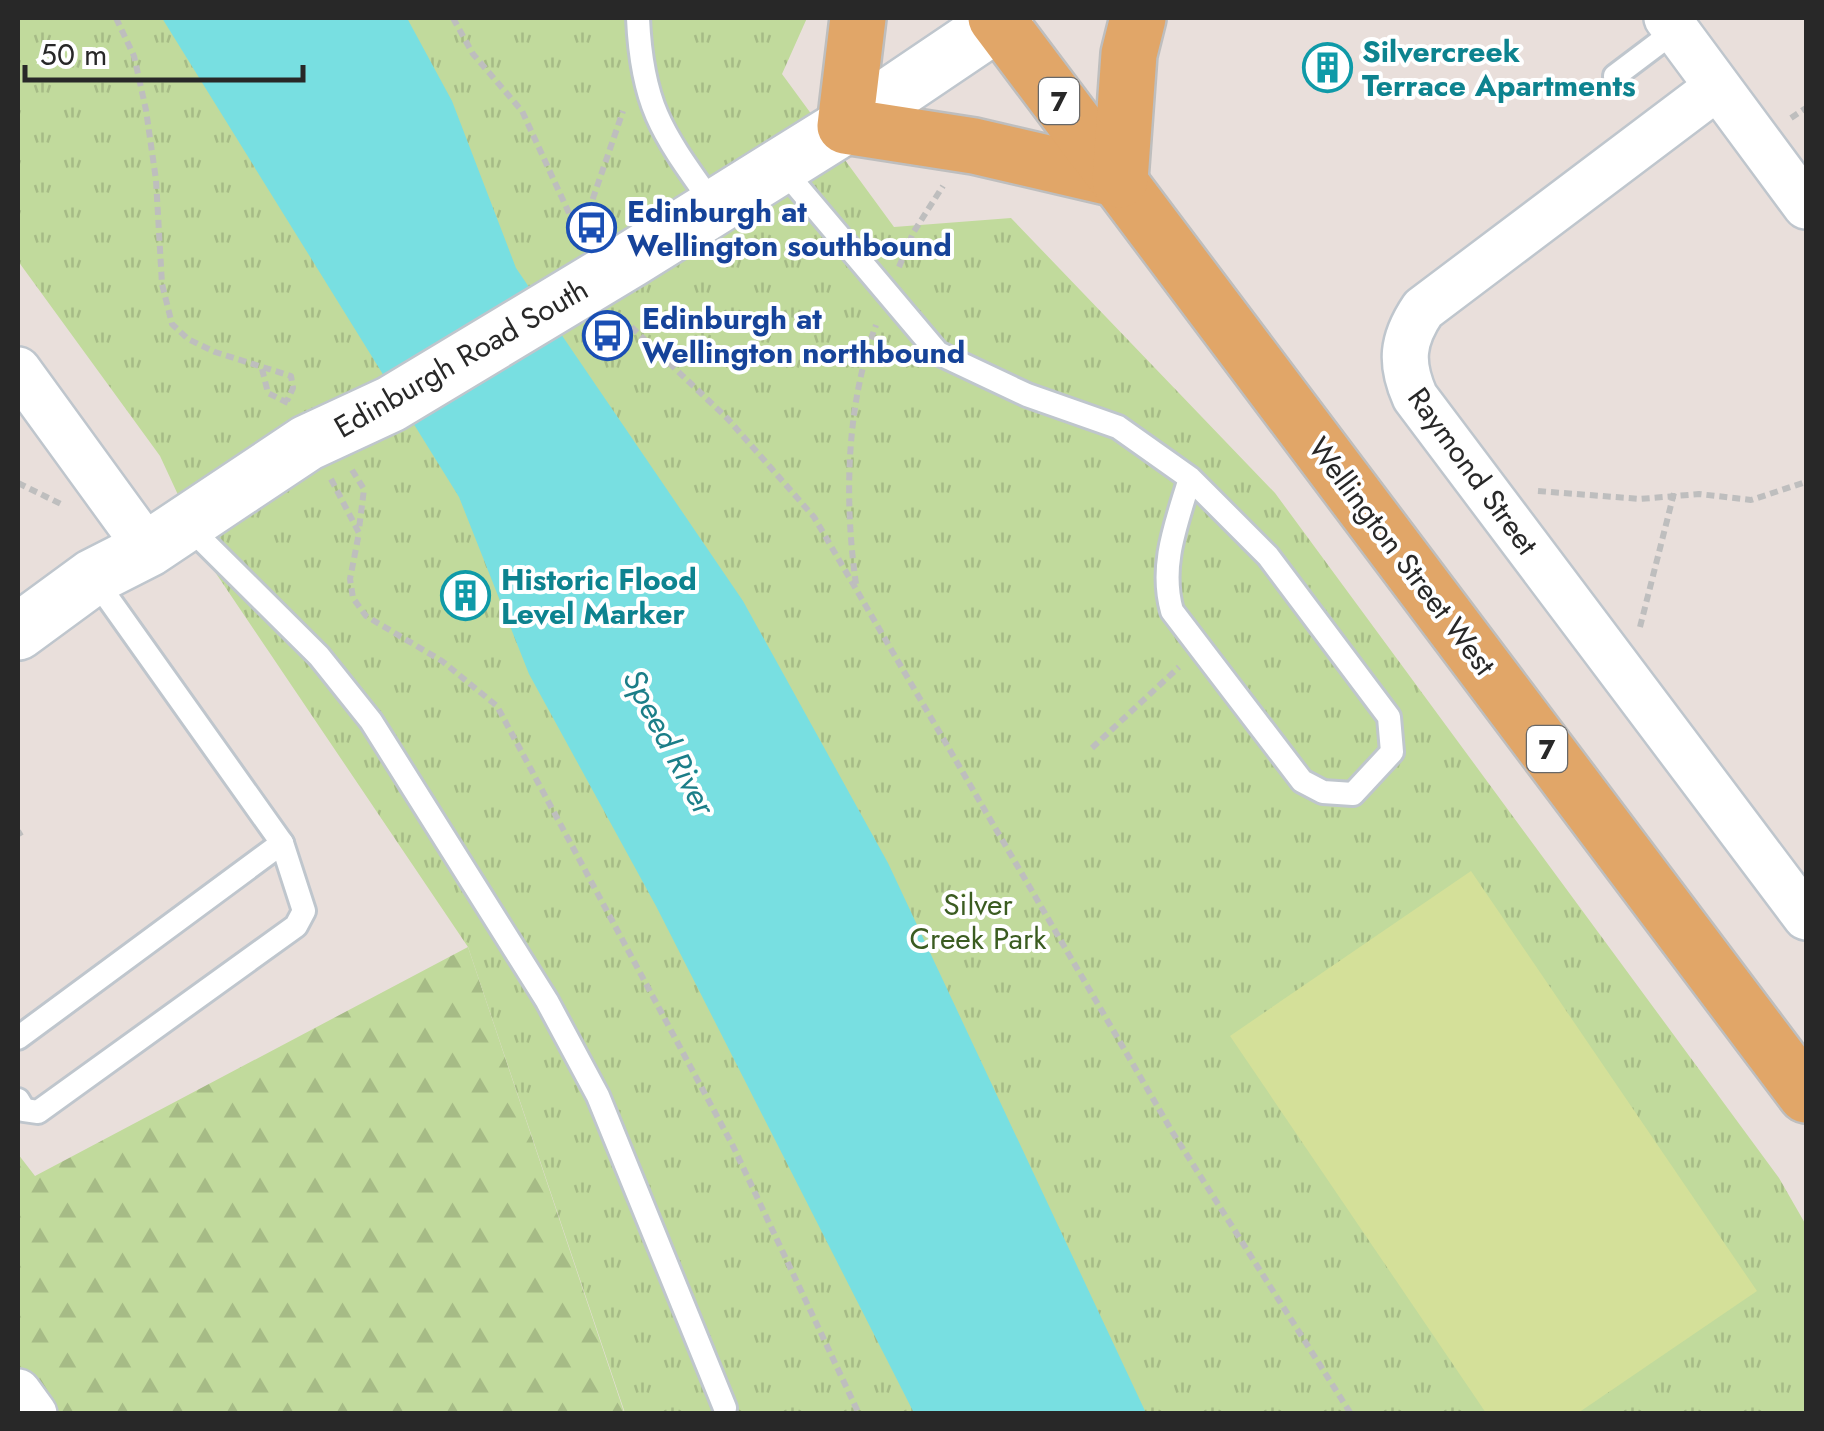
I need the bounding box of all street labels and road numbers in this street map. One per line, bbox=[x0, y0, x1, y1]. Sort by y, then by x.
road number: 7 bbox=[1039, 78, 1079, 124]
street label: Edinburgh Road South bbox=[326, 268, 596, 448]
street label: Raymond Street bbox=[1398, 378, 1549, 564]
street label: Wellington Street West bbox=[1298, 428, 1506, 685]
road number: 7 bbox=[1527, 726, 1567, 772]

